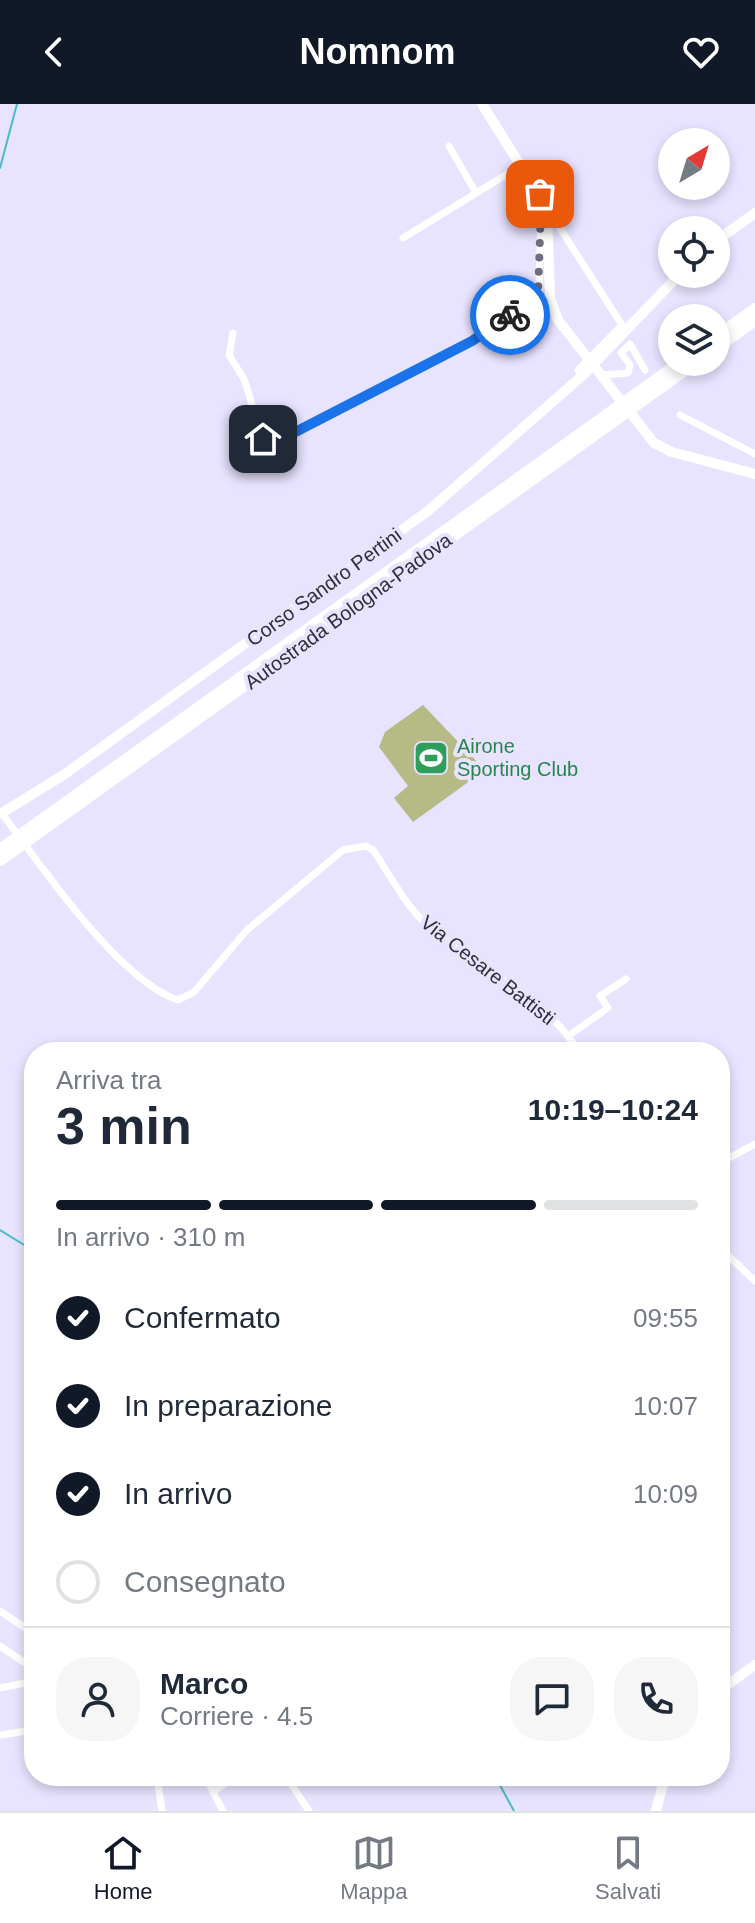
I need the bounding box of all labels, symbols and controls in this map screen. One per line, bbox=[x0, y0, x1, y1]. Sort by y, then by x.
icon: back bbox=[32, 30, 76, 74]
icon: heart bbox=[679, 30, 723, 74]
text: Nomnom bbox=[300, 31, 456, 72]
north arrow bbox=[658, 128, 730, 200]
map controls bbox=[658, 128, 730, 376]
pin bbox=[506, 160, 574, 228]
icon: bag bbox=[518, 172, 562, 216]
button: locate bbox=[658, 216, 730, 288]
courier bbox=[470, 275, 550, 355]
icon: bike bbox=[488, 293, 532, 337]
button: layers bbox=[658, 304, 730, 376]
pin bbox=[229, 405, 297, 473]
icon: home bbox=[241, 417, 285, 461]
street label: Corso Sandro Pertini bbox=[242, 524, 406, 650]
street label: Autostrada Bologna-Padova bbox=[240, 528, 456, 693]
place label: Airone Sporting Club bbox=[457, 735, 578, 780]
sports icon: Airone Sporting Club bbox=[412, 739, 450, 777]
street label: Via Cesare Battisti bbox=[417, 911, 559, 1029]
text: Arriva tra bbox=[56, 1065, 161, 1095]
text: 10:19–10:24 bbox=[528, 1093, 698, 1126]
text: 3 min bbox=[56, 1097, 192, 1155]
text: In arrivo · 310 m bbox=[56, 1222, 245, 1252]
icon: check bbox=[56, 1296, 100, 1340]
text: Confermato bbox=[124, 1301, 281, 1334]
text: 09:55 bbox=[633, 1303, 698, 1333]
icon: check bbox=[56, 1384, 100, 1428]
text: In preparazione bbox=[124, 1389, 332, 1422]
text: 10:07 bbox=[633, 1391, 698, 1421]
icon: check bbox=[56, 1472, 100, 1516]
text: In arrivo bbox=[124, 1477, 232, 1510]
text: 10:09 bbox=[633, 1479, 698, 1509]
text: Consegnato bbox=[124, 1565, 286, 1598]
button: person bbox=[56, 1657, 140, 1741]
button: chat bbox=[510, 1657, 594, 1741]
button: phone bbox=[614, 1657, 698, 1741]
text: Marco bbox=[160, 1667, 248, 1700]
text: Corriere · 4.5 bbox=[160, 1701, 313, 1731]
tab: Home bbox=[94, 1831, 153, 1905]
tab: Mappa bbox=[340, 1831, 407, 1905]
tab: Salvati bbox=[595, 1831, 661, 1905]

